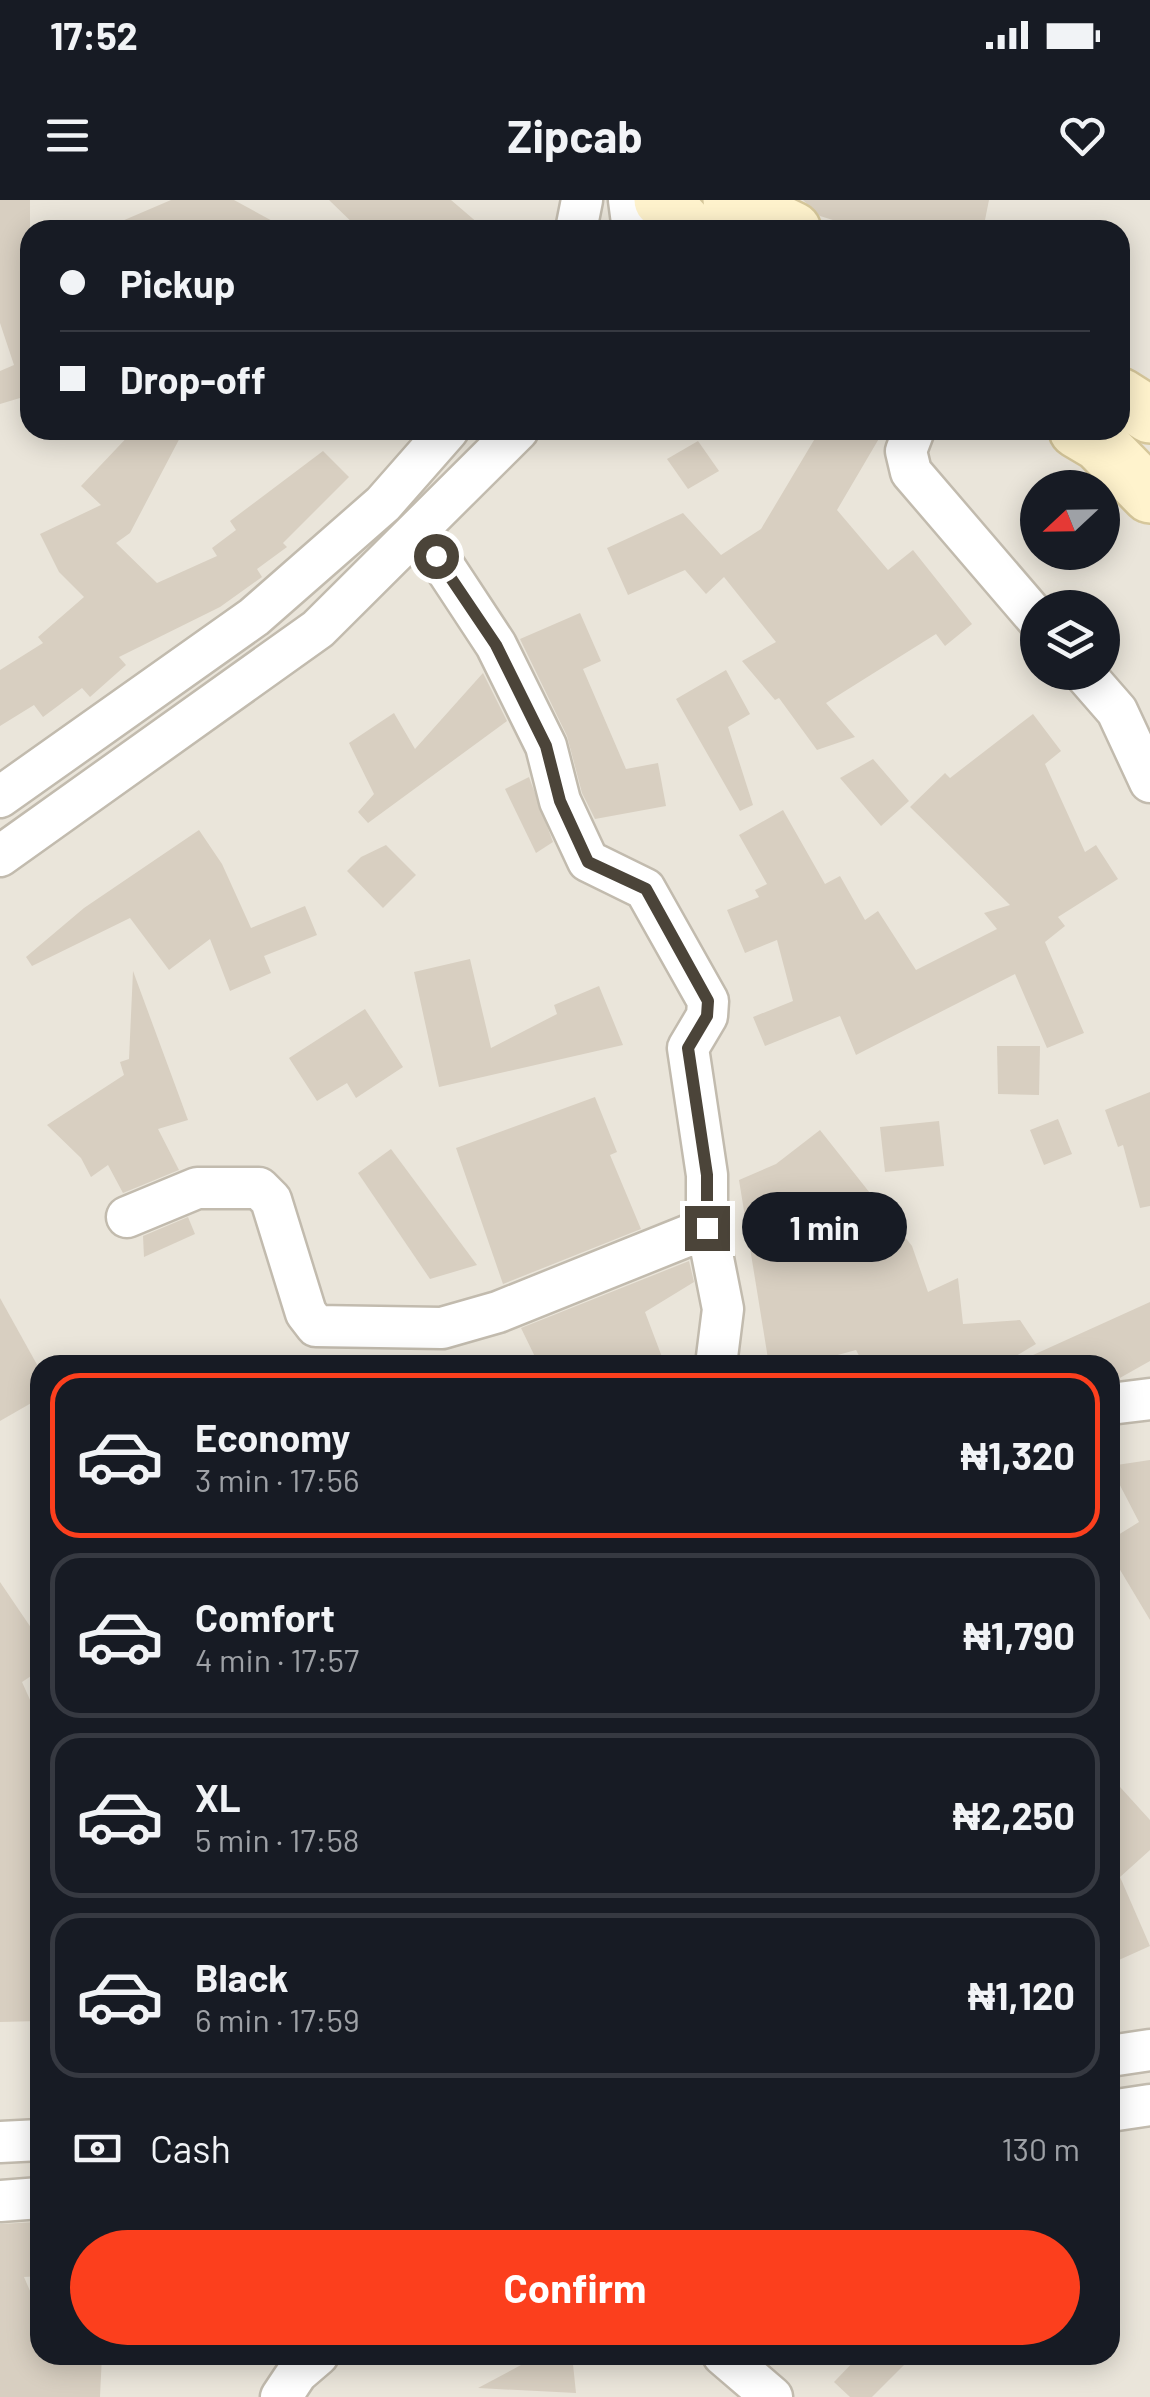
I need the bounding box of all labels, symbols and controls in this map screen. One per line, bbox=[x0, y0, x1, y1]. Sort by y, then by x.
text: 17:52 bbox=[50, 12, 138, 58]
icon: menu bbox=[40, 108, 95, 163]
text: Zipcab bbox=[507, 108, 643, 162]
icon: heart bbox=[1055, 108, 1110, 163]
text: Pickup bbox=[120, 260, 235, 306]
text: Drop-off bbox=[120, 356, 266, 402]
north arrow bbox=[1020, 470, 1120, 570]
map controls bbox=[1020, 470, 1120, 690]
route start bbox=[414, 534, 459, 579]
button: layers bbox=[1020, 590, 1120, 690]
callout: 1 min bbox=[742, 1193, 907, 1263]
route end bbox=[685, 1206, 730, 1251]
text: 1 min bbox=[789, 1208, 860, 1246]
icon: car bbox=[75, 1411, 165, 1501]
text: Economy bbox=[195, 1414, 350, 1460]
text: ₦1,320 bbox=[961, 1432, 1075, 1478]
text: 3 min · 17:56 bbox=[195, 1460, 359, 1498]
icon: car bbox=[75, 1591, 165, 1681]
text: Comfort bbox=[195, 1594, 335, 1640]
text: ₦1,790 bbox=[963, 1612, 1075, 1658]
text: 4 min · 17:57 bbox=[195, 1640, 359, 1678]
icon: car bbox=[75, 1771, 165, 1861]
text: XL bbox=[195, 1774, 241, 1820]
text: ₦2,250 bbox=[953, 1792, 1075, 1838]
text: 5 min · 17:58 bbox=[195, 1820, 360, 1858]
icon: car bbox=[75, 1951, 165, 2041]
text: Black bbox=[195, 1954, 289, 2000]
text: ₦1,120 bbox=[968, 1972, 1075, 2018]
text: 6 min · 17:59 bbox=[195, 2000, 360, 2038]
icon: cash bbox=[70, 2121, 125, 2176]
text: Cash bbox=[150, 2125, 231, 2171]
text: 130 m bbox=[1001, 2129, 1080, 2167]
button: Confirm bbox=[70, 2230, 1080, 2345]

